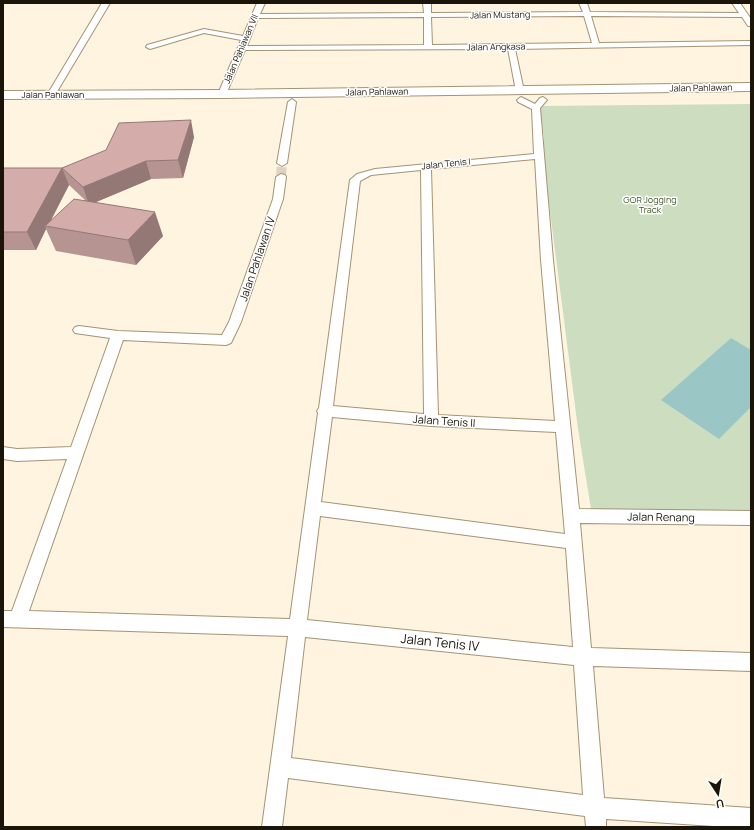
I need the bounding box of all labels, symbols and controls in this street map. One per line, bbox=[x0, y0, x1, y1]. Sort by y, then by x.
street label: Jalan Mustang bbox=[470, 7, 530, 22]
street label: Jalan Pahlawan VII bbox=[220, 12, 261, 86]
street label: Jalan Angkasa bbox=[466, 39, 526, 54]
street label: Jalan Pahlawan bbox=[669, 80, 733, 95]
street label: Jalan Pahlawan bbox=[345, 84, 409, 99]
street label: Jalan Pahlawan bbox=[22, 88, 84, 101]
street label: Jalan Tenis I bbox=[421, 154, 471, 173]
park label: GOR Jogging Track bbox=[623, 193, 677, 216]
street label: Jalan Pahlawan IV bbox=[235, 214, 278, 303]
street label: Jalan Tenis II bbox=[412, 411, 476, 430]
street label: Jalan Renang bbox=[627, 508, 695, 525]
street label: Jalan Tenis IV bbox=[400, 629, 480, 655]
north arrow bbox=[698, 774, 738, 814]
text: U bbox=[715, 796, 726, 812]

